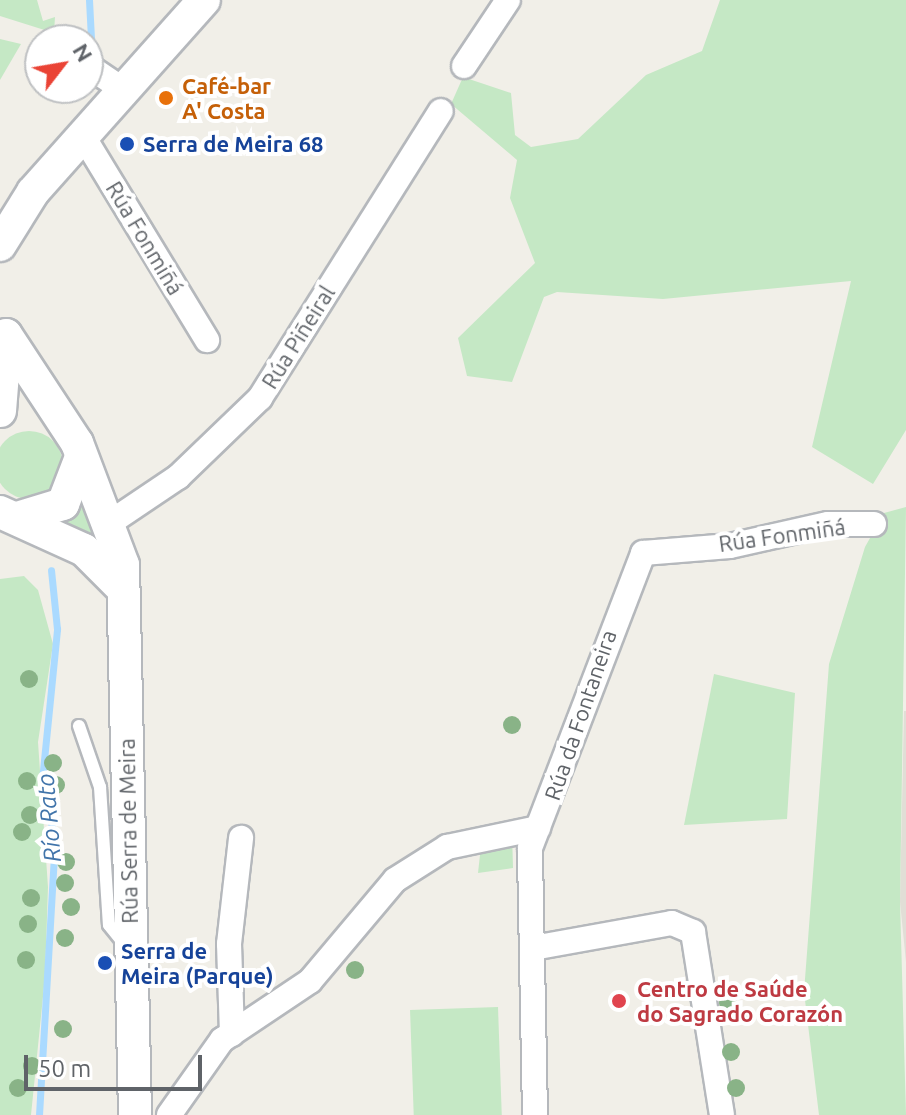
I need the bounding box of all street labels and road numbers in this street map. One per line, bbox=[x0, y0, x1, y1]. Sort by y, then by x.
street label: Rúa Fonmiñá bbox=[101, 176, 189, 300]
street label: Rúa Piñeiral bbox=[256, 281, 340, 393]
street label: Rúa Fonmiñá bbox=[717, 513, 847, 557]
street label: Rúa da Fontaneira bbox=[538, 626, 622, 804]
street label: Rúa Serra de Meira bbox=[113, 738, 143, 924]

